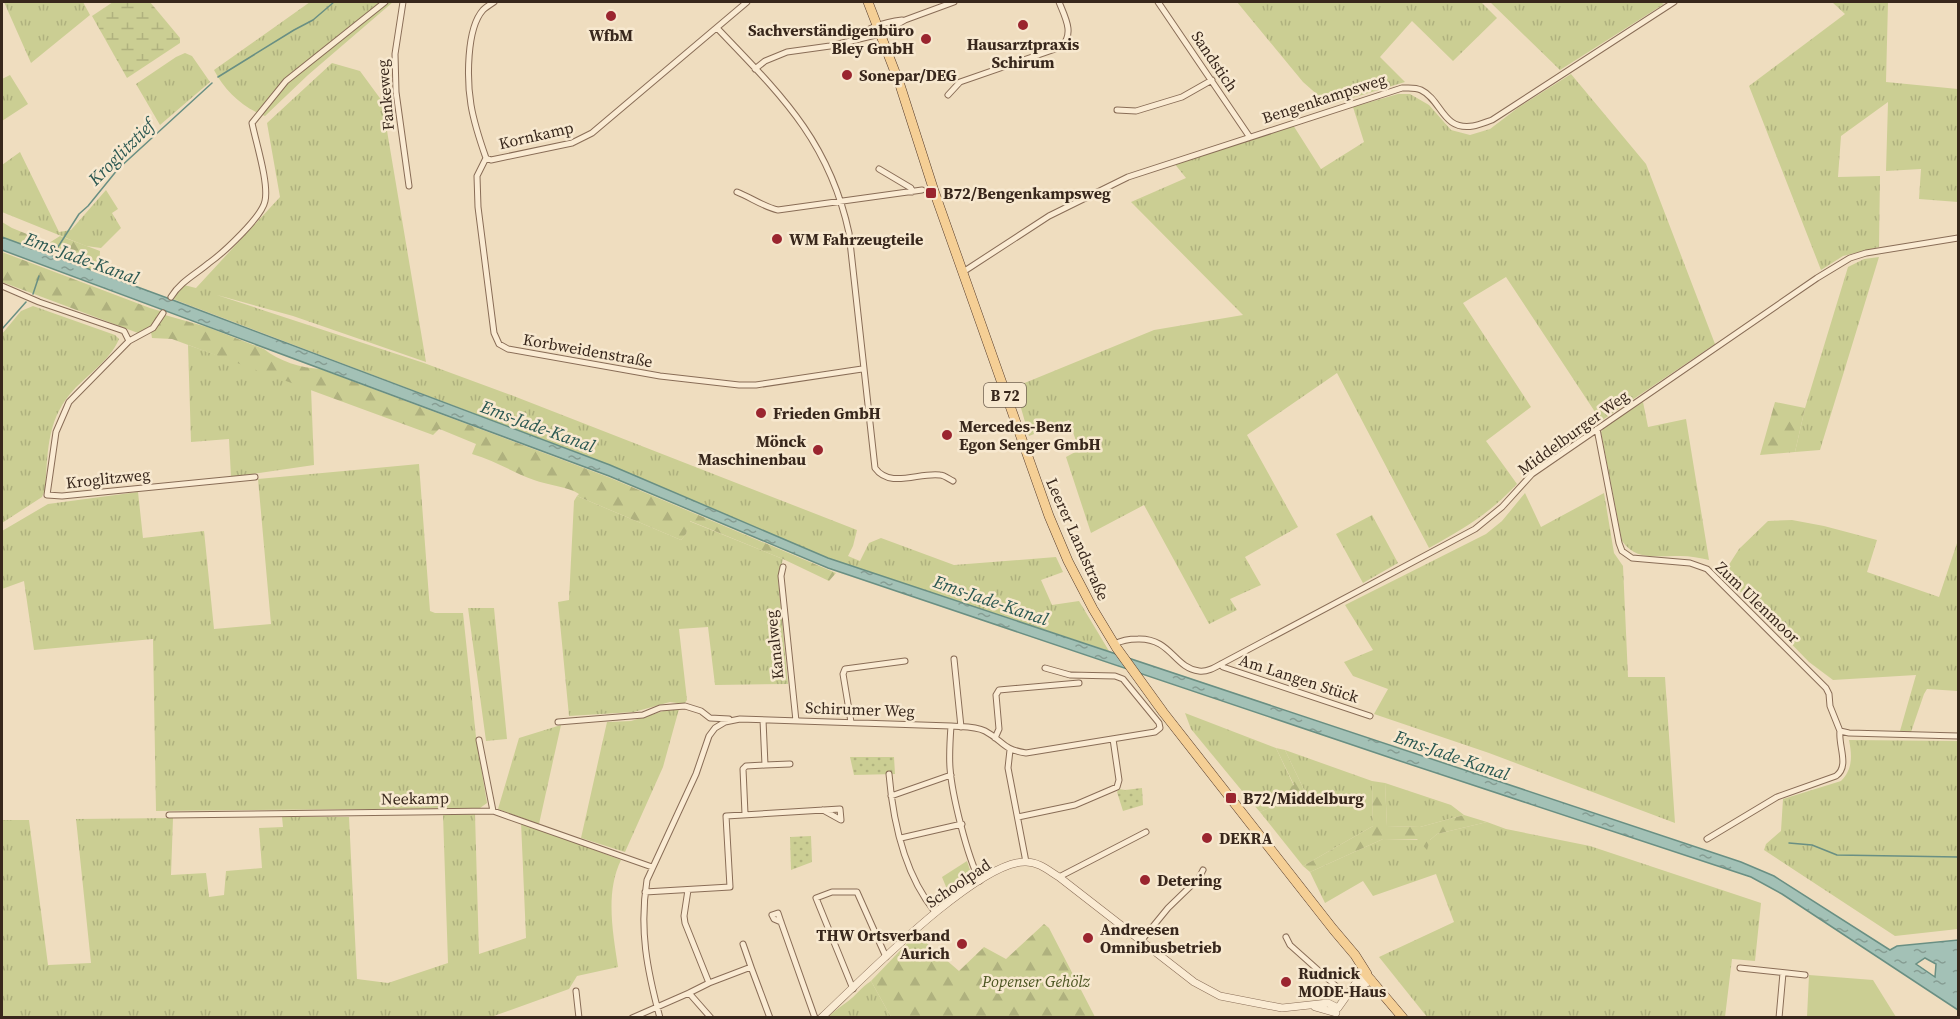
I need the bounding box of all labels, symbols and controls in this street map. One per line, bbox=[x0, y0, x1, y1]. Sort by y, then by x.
marker: WfbM bbox=[604, 9, 618, 23]
marker: Hausarztpraxis Schirum bbox=[1016, 18, 1030, 32]
place label: Sachverständigenbüro Bley GmbH bbox=[748, 19, 914, 59]
place label: WfbM bbox=[589, 24, 633, 46]
street label: Sandstich bbox=[1187, 26, 1244, 96]
marker: Sachverständigenbüro Bley GmbH bbox=[919, 32, 933, 46]
place label: Hausarztpraxis Schirum bbox=[967, 33, 1079, 73]
street label: Fankeweg bbox=[371, 59, 399, 131]
place label: Sonepar/DEG bbox=[859, 64, 957, 86]
marker: Sonepar/DEG bbox=[840, 68, 854, 82]
street label: Bengenkampsweg bbox=[1259, 68, 1389, 128]
water label: Kroglitztief bbox=[82, 111, 162, 191]
street label: Kornkamp bbox=[497, 116, 575, 154]
place label: B72/Bengenkampsweg bbox=[943, 182, 1111, 204]
marker: B72/Bengenkampsweg bbox=[924, 186, 938, 200]
water label: Ems-Jade-Kanal bbox=[20, 225, 143, 290]
place label: WM Fahrzeugteile bbox=[789, 228, 923, 250]
marker: WM Fahrzeugteile bbox=[770, 232, 784, 246]
street label: Korbweidenstraße bbox=[521, 328, 655, 372]
road number: B 72 bbox=[984, 383, 1026, 407]
street label: Middelburger Weg bbox=[1513, 384, 1633, 480]
water label: Ems-Jade-Kanal bbox=[476, 393, 599, 458]
place label: Frieden GmbH bbox=[773, 402, 881, 424]
marker: Frieden GmbH bbox=[754, 406, 768, 420]
place label: Mercedes-Benz Egon Senger GmbH bbox=[959, 415, 1101, 455]
marker: Mercedes-Benz Egon Senger GmbH bbox=[940, 428, 954, 442]
place label: Mönck Maschinenbau bbox=[698, 430, 806, 470]
marker: Mönck Maschinenbau bbox=[811, 443, 825, 457]
street label: Kroglitzweg bbox=[65, 463, 151, 493]
street label: Leerer Landstraße bbox=[1041, 474, 1115, 604]
street label: Zum Ulenmoor bbox=[1711, 556, 1805, 648]
water label: Ems-Jade-Kanal bbox=[929, 568, 1052, 631]
street label: Kanalweg bbox=[759, 609, 789, 681]
street label: Am Langen Stück bbox=[1236, 648, 1362, 708]
street label: Schirumer Weg bbox=[805, 696, 915, 722]
water label: Ems-Jade-Kanal bbox=[1390, 723, 1513, 786]
street label: Neekamp bbox=[381, 786, 449, 810]
place label: B72/Middelburg bbox=[1243, 787, 1364, 809]
marker: B72/Middelburg bbox=[1224, 791, 1238, 805]
place label: DEKRA bbox=[1219, 827, 1273, 849]
marker: DEKRA bbox=[1200, 831, 1214, 845]
street label: Schoolpad bbox=[921, 853, 995, 913]
place label: Detering bbox=[1157, 869, 1222, 891]
marker: Detering bbox=[1138, 873, 1152, 887]
place label: Andreesen Omnibusbetrieb bbox=[1100, 918, 1222, 958]
place label: THW Ortsverband Aurich bbox=[816, 924, 950, 964]
marker: Andreesen Omnibusbetrieb bbox=[1081, 931, 1095, 945]
marker: THW Ortsverband Aurich bbox=[955, 937, 969, 951]
place label: Rudnick MODE-Haus bbox=[1298, 962, 1386, 1002]
park label: Popenser Gehölz bbox=[981, 970, 1091, 992]
marker: Rudnick MODE-Haus bbox=[1279, 975, 1293, 989]

